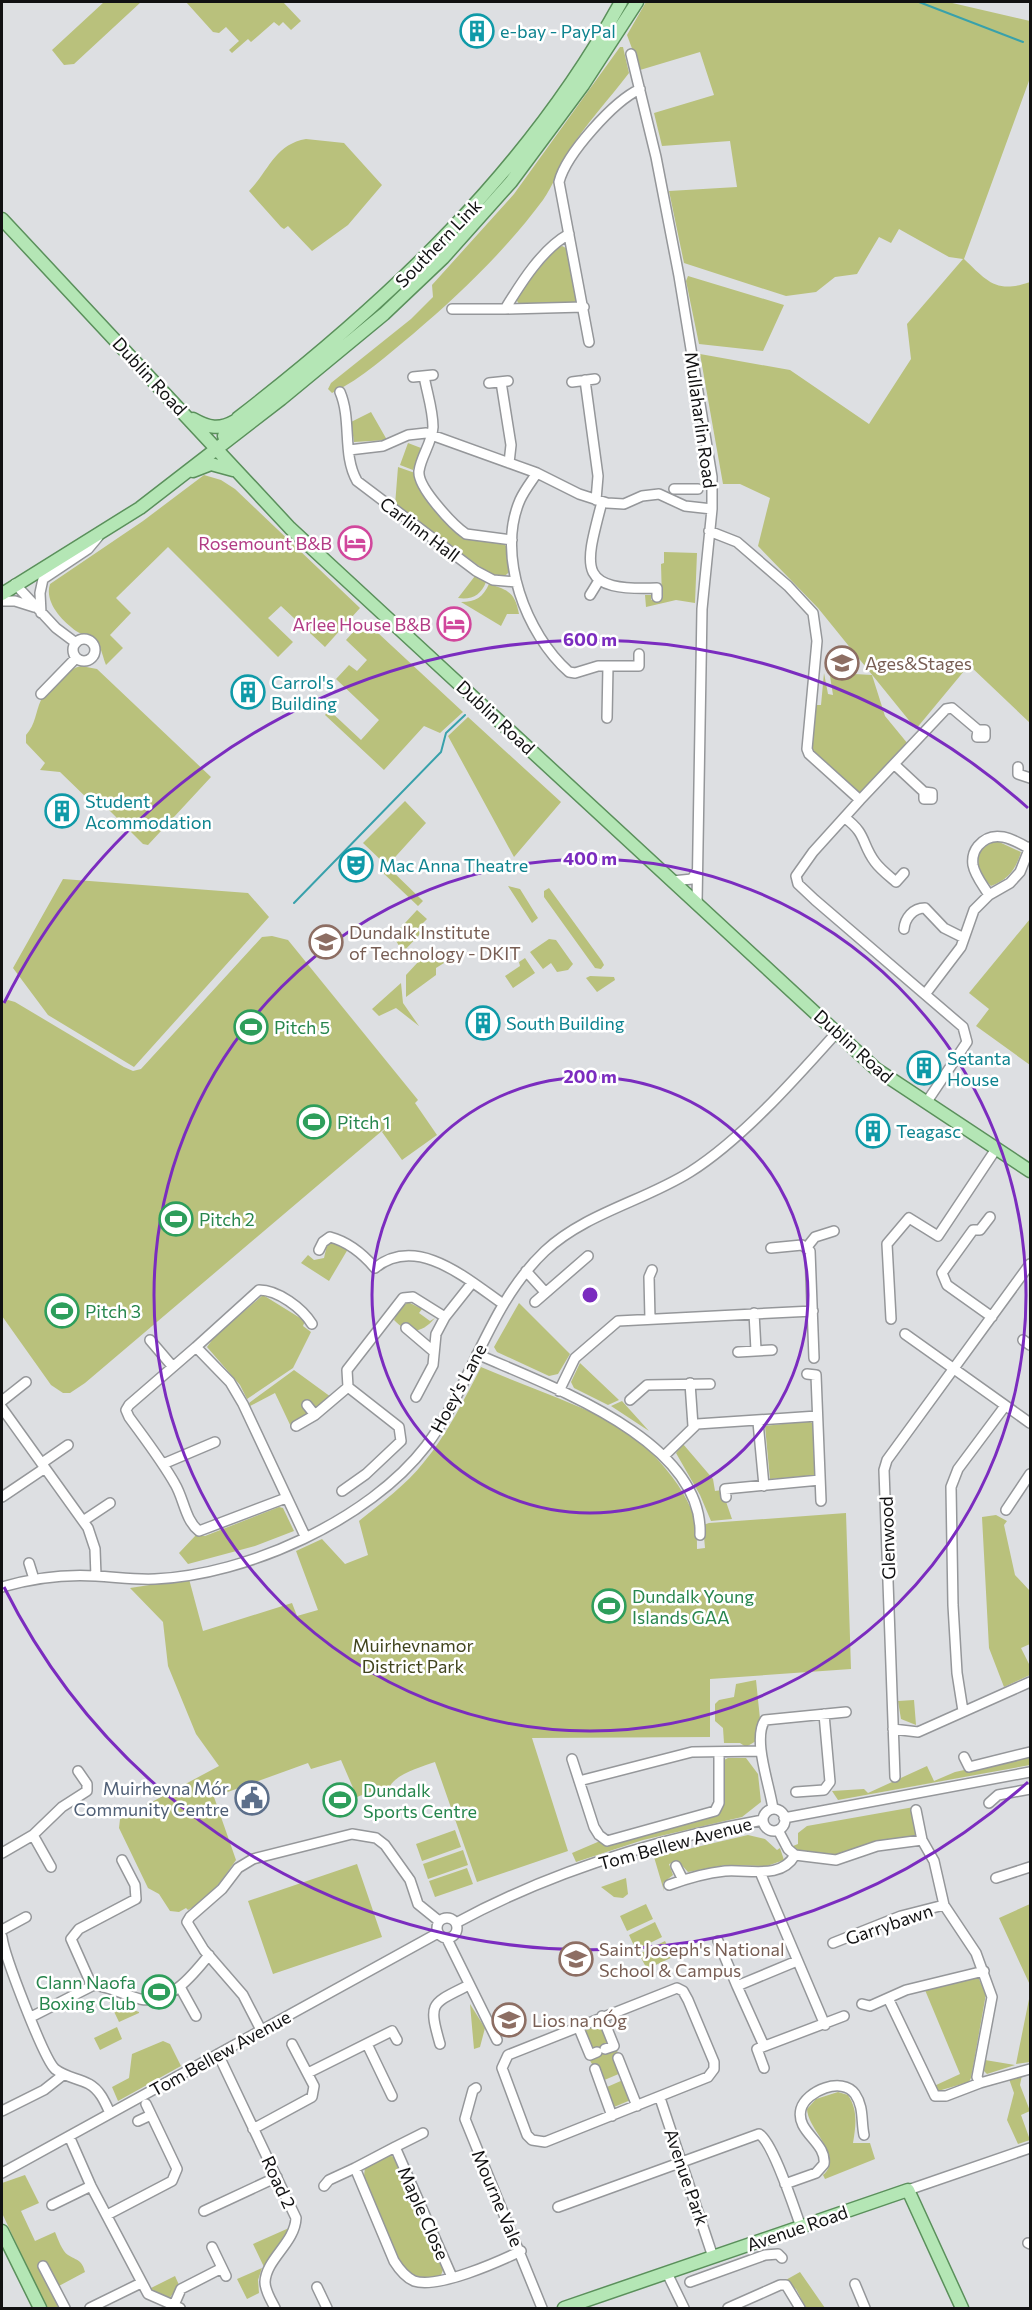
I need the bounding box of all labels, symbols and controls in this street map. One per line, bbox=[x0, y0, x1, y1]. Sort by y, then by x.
building icon: e-bay - PayPal bbox=[459, 13, 495, 49]
place label: e-bay - PayPal bbox=[500, 20, 616, 42]
street label: Southern Link bbox=[390, 194, 486, 292]
street label: Dublin Road bbox=[108, 332, 192, 420]
street label: Mullaharlin Road bbox=[681, 350, 721, 490]
street label: Carlinn Hall bbox=[376, 492, 464, 566]
hotel icon: Rosemount B&B bbox=[337, 525, 373, 561]
place label: Rosemount B&B bbox=[198, 532, 332, 554]
hotel icon: Arlee House B&B bbox=[436, 606, 472, 642]
place label: Arlee House B&B bbox=[292, 613, 431, 635]
text: 600 m bbox=[563, 628, 617, 650]
school or university icon: Ages&Stages bbox=[824, 645, 860, 681]
place label: Ages&Stages bbox=[865, 652, 972, 674]
place label: Carrol's Building bbox=[271, 671, 337, 714]
building icon: Carrol's Building bbox=[230, 674, 266, 710]
street label: Dublin Road bbox=[452, 675, 540, 759]
place label: Student Acommodation bbox=[85, 790, 212, 833]
building icon: Student Acommodation bbox=[44, 793, 80, 829]
theatre icon: Mac Anna Theatre bbox=[338, 847, 374, 883]
text: 400 m bbox=[563, 847, 617, 869]
place label: Mac Anna Theatre bbox=[379, 854, 528, 876]
place label: Dundalk Institute of Technology - DKIT bbox=[349, 921, 521, 964]
school or university icon: Dundalk Institute of Technology - DKIT bbox=[308, 924, 344, 960]
building icon: South Building bbox=[465, 1005, 501, 1041]
street label: Dublin Road bbox=[810, 1005, 898, 1087]
sports icon: Pitch 5 bbox=[233, 1009, 269, 1045]
place label: South Building bbox=[506, 1012, 625, 1034]
place label: Pitch 5 bbox=[274, 1016, 330, 1038]
place label: Setanta House bbox=[947, 1047, 1011, 1090]
building icon: Setanta House bbox=[906, 1050, 942, 1086]
text: 200 m bbox=[563, 1065, 617, 1087]
sports icon: Pitch 1 bbox=[296, 1104, 332, 1140]
place label: Pitch 1 bbox=[337, 1111, 391, 1133]
building icon: Teagasc bbox=[855, 1113, 891, 1149]
place label: Teagasc bbox=[896, 1120, 961, 1142]
sports icon: Pitch 2 bbox=[158, 1201, 194, 1237]
place label: Pitch 2 bbox=[199, 1208, 255, 1230]
centre of rings bbox=[580, 1285, 600, 1305]
sports icon: Pitch 3 bbox=[44, 1293, 80, 1329]
place label: Pitch 3 bbox=[85, 1300, 141, 1322]
street label: Hoey's Lane bbox=[425, 1340, 491, 1436]
street label: Glenwood bbox=[875, 1496, 899, 1580]
place label: Dundalk Young Islands GAA bbox=[632, 1585, 754, 1628]
sports icon: Dundalk Young Islands GAA bbox=[591, 1588, 627, 1624]
park label: Muirhevnamor District Park bbox=[352, 1634, 474, 1677]
place label: Muirhevna Mór Community Centre bbox=[73, 1777, 229, 1820]
place label: Dundalk Sports Centre bbox=[363, 1779, 477, 1822]
public building icon: Muirhevna Mór Community Centre bbox=[234, 1780, 270, 1816]
sports icon: Dundalk Sports Centre bbox=[322, 1782, 358, 1818]
street label: Tom Bellew Avenue bbox=[596, 1812, 754, 1874]
street label: Garrybawn bbox=[842, 1899, 936, 1949]
place label: Saint Joseph's National School & Campus bbox=[599, 1938, 785, 1981]
school or university icon: Saint Joseph's National School & Campus bbox=[558, 1941, 594, 1977]
place label: Clann Naofa Boxing Club bbox=[36, 1971, 136, 2014]
sports icon: Clann Naofa Boxing Club bbox=[141, 1974, 177, 2010]
school or university icon: Lios na nÓg bbox=[491, 2002, 527, 2038]
street label: Tom Bellew Avenue bbox=[146, 2005, 294, 2101]
place label: Lios na nÓg bbox=[532, 2009, 627, 2031]
street label: Avenue Park bbox=[660, 2126, 714, 2229]
street label: Mourne Vale bbox=[468, 2146, 528, 2250]
street label: Road 2 bbox=[257, 2152, 301, 2212]
street label: Maple Close bbox=[394, 2163, 454, 2263]
street label: Avenue Road bbox=[744, 2200, 850, 2256]

